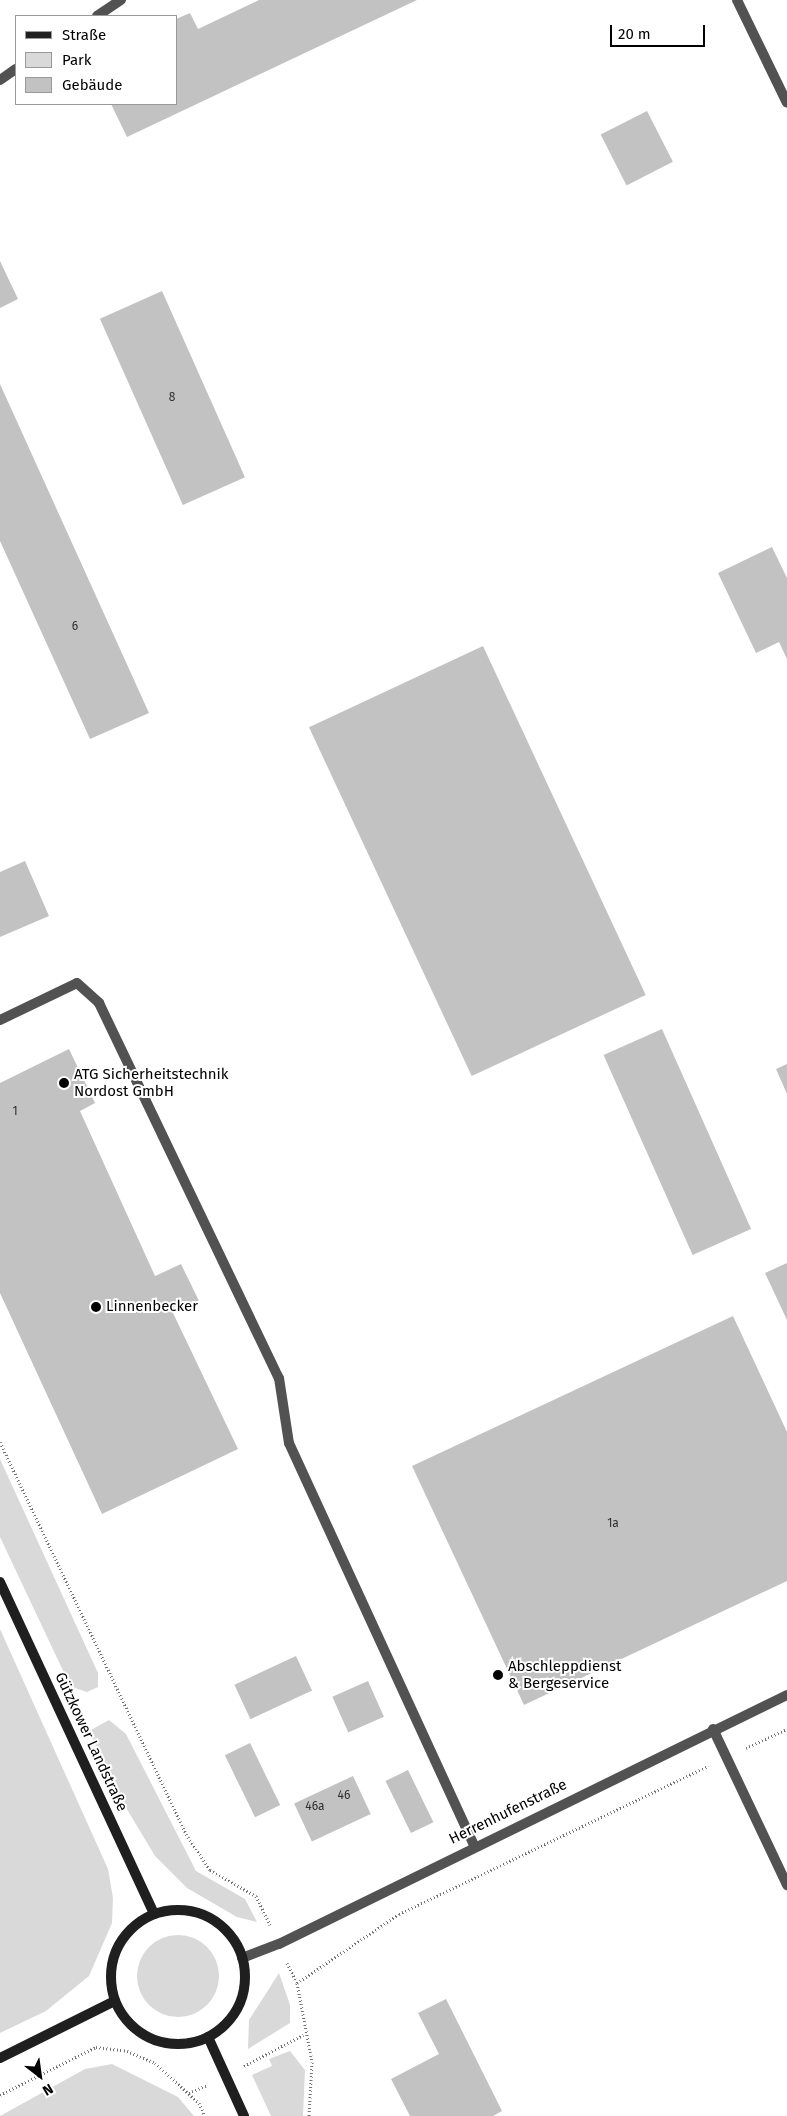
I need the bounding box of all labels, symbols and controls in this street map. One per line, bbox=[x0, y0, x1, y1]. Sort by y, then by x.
legend bbox=[15, 15, 178, 105]
scale bar bbox=[612, 15, 707, 47]
text: 20 m bbox=[618, 25, 651, 43]
text: Straße bbox=[62, 26, 106, 44]
text: Park bbox=[62, 51, 92, 69]
text: Gebäude bbox=[62, 76, 122, 94]
house number: 8 bbox=[169, 391, 175, 405]
house number: 6 bbox=[72, 620, 78, 634]
place label: ATG Sicherheitstechnik Nordost GmbH bbox=[74, 1065, 228, 1100]
marker: ATG Sicherheitstechnik Nordost GmbH bbox=[58, 1077, 70, 1089]
house number: 1 bbox=[12, 1105, 18, 1119]
place label: Linnenbecker bbox=[106, 1298, 198, 1316]
marker: Linnenbecker bbox=[90, 1301, 102, 1313]
house number: 1a bbox=[607, 1517, 619, 1531]
place label: Abschleppdienst & Bergeservice bbox=[508, 1657, 621, 1692]
marker: Abschleppdienst & Bergeservice bbox=[492, 1669, 504, 1681]
street label: Gützkower Landstraße bbox=[51, 1670, 131, 1814]
street label: Herrenhufenstraße bbox=[446, 1776, 570, 1848]
house number: 46 bbox=[338, 1789, 350, 1803]
house number: 46a bbox=[305, 1800, 325, 1814]
north arrow bbox=[15, 2051, 65, 2101]
text: N bbox=[39, 2080, 56, 2099]

